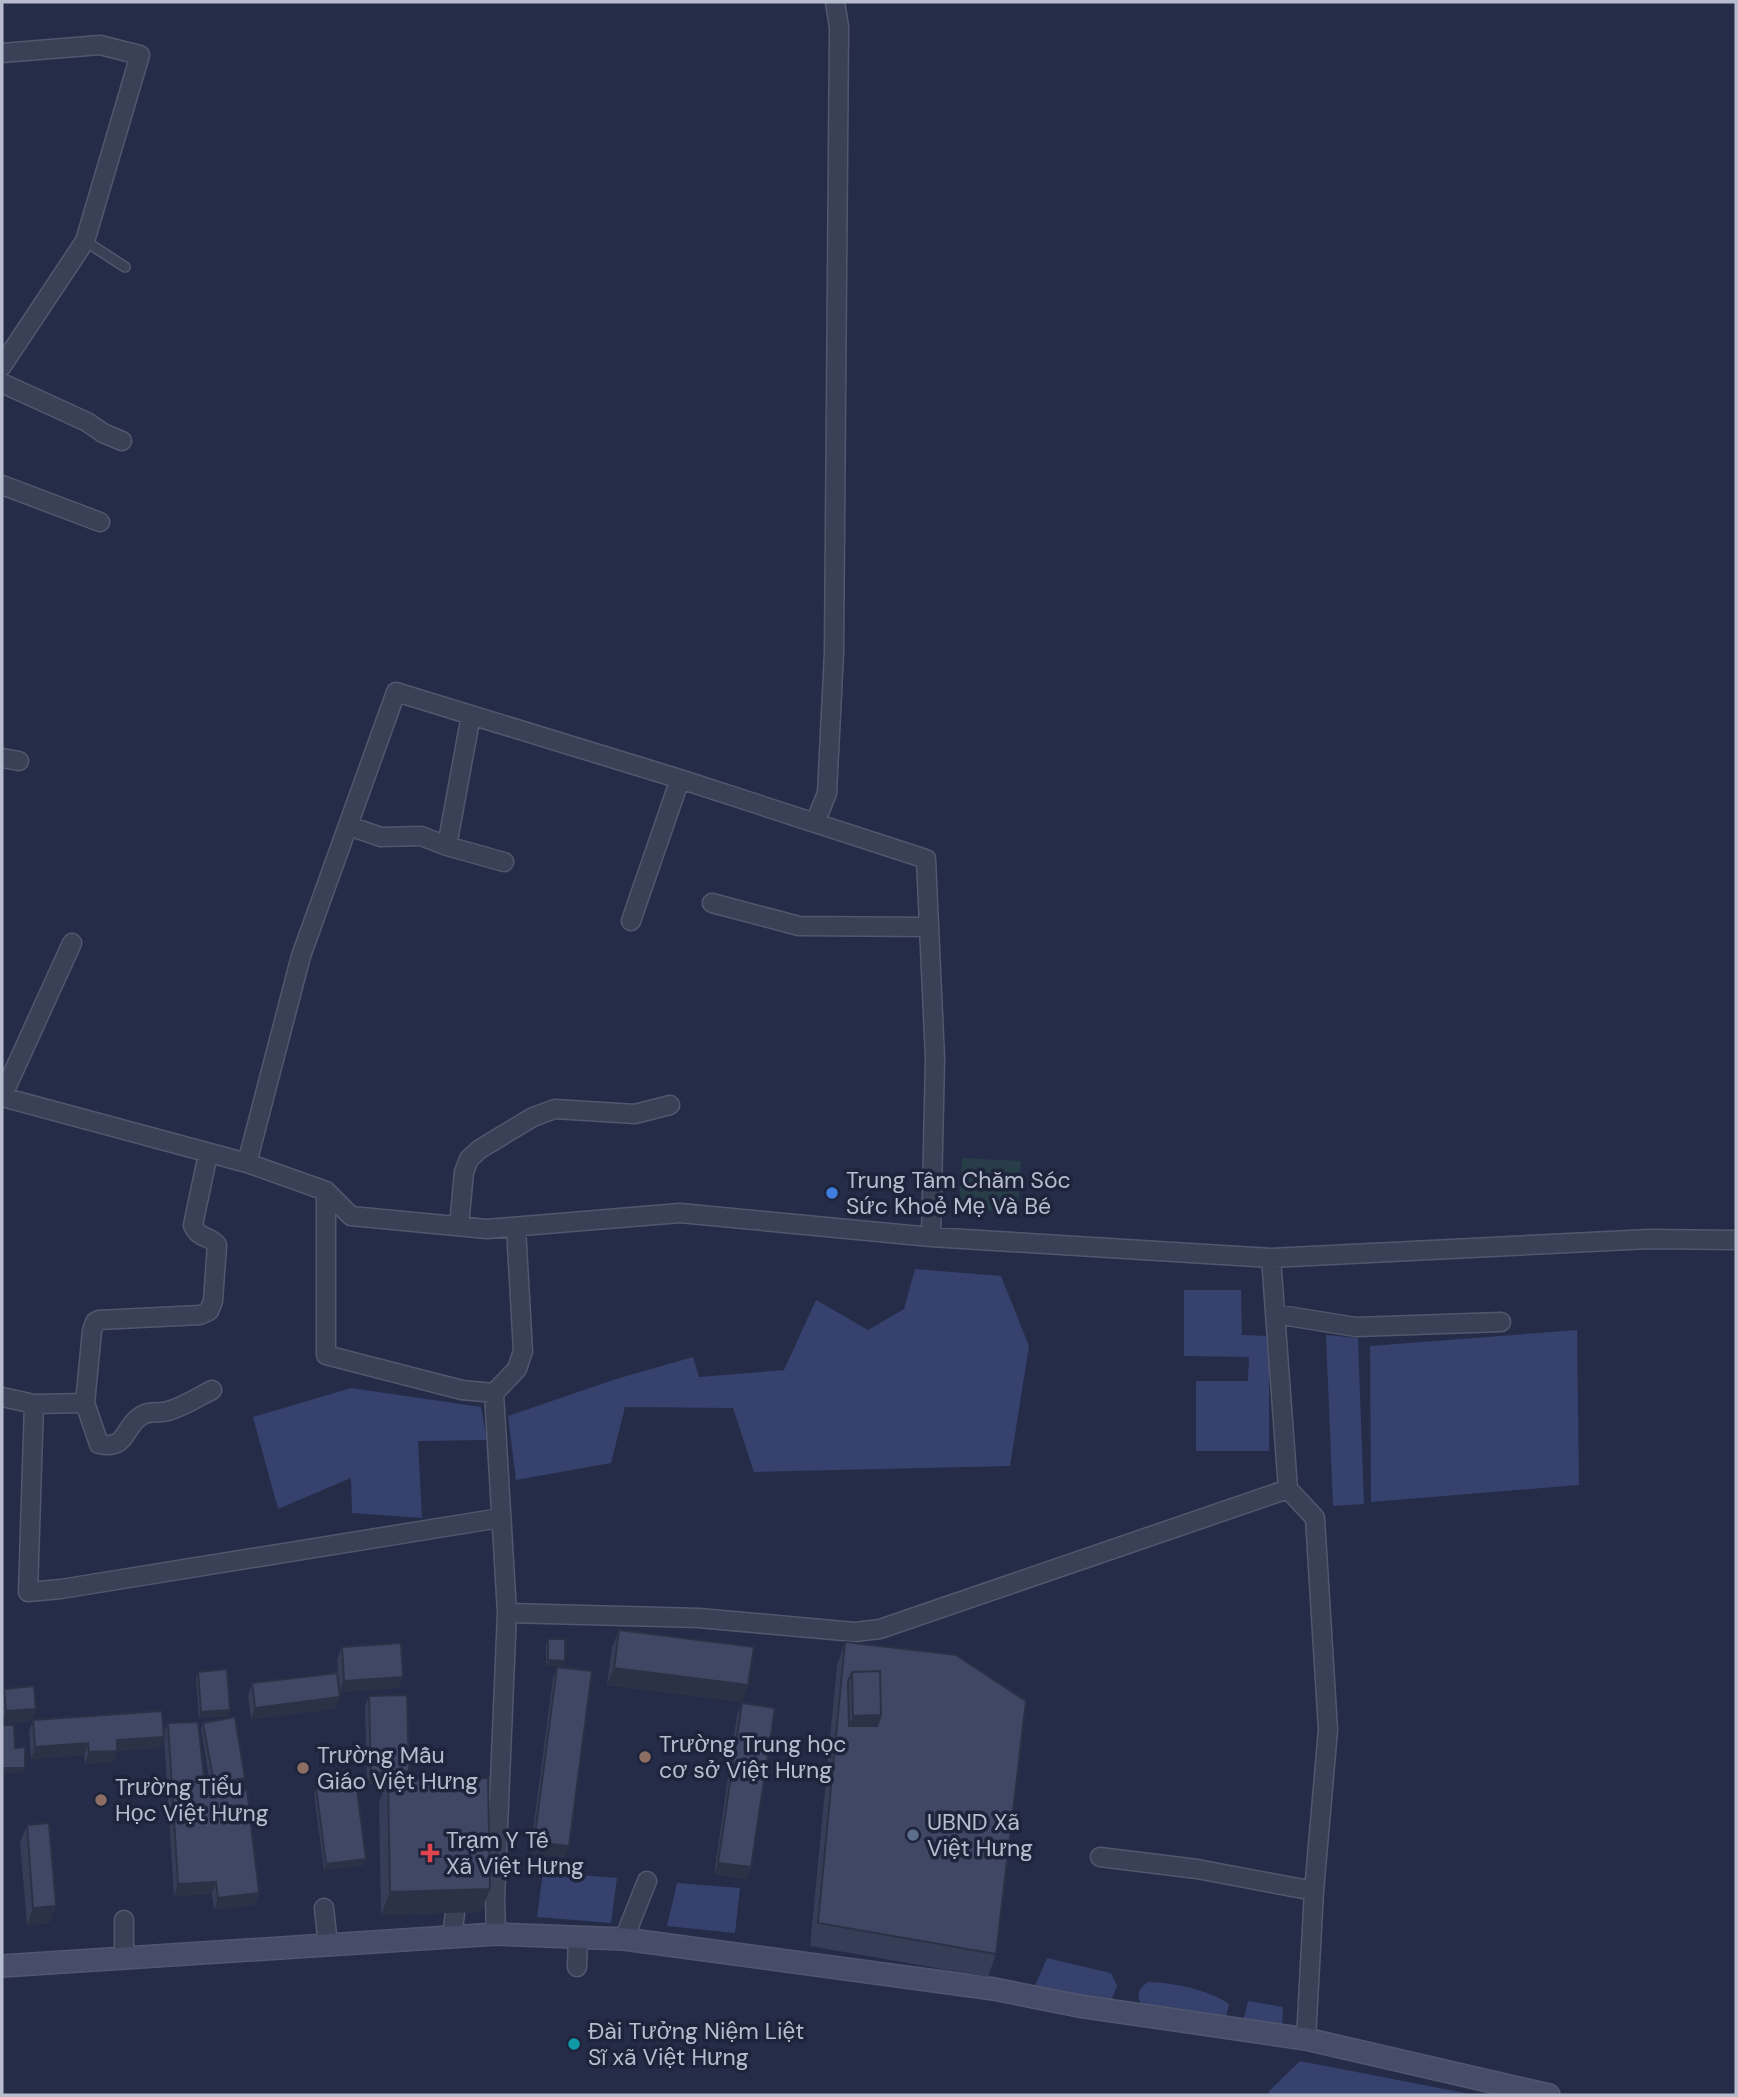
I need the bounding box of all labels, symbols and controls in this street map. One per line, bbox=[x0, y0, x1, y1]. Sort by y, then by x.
place label: Trung Tâm Chăm Sóc Sức Khoẻ Mẹ Và Bé bbox=[846, 1165, 1071, 1221]
marker: Trung Tâm Chăm Sóc Sức Khoẻ Mẹ Và Bé bbox=[824, 1185, 840, 1201]
place label: Trường Trung học cơ sở Việt Hưng bbox=[659, 1729, 846, 1785]
place label: Trường Mẫu Giáo Việt Hưng bbox=[317, 1740, 478, 1796]
marker: Trường Trung học cơ sở Việt Hưng bbox=[637, 1749, 653, 1765]
marker: Trường Mẫu Giáo Việt Hưng bbox=[295, 1760, 311, 1776]
place label: Trường Tiểu Học Việt Hưng bbox=[115, 1772, 269, 1828]
marker: Trường Tiểu Học Việt Hưng bbox=[93, 1792, 109, 1808]
place label: UBND Xã Việt Hưng bbox=[927, 1807, 1033, 1863]
place label: Trạm Y Tế Xã Việt Hưng bbox=[446, 1825, 584, 1881]
marker: UBND Xã Việt Hưng bbox=[905, 1827, 921, 1843]
marker: Trạm Y Tế Xã Việt Hưng bbox=[420, 1843, 440, 1863]
place label: Đài Tưởng Niệm Liệt Sĩ xã Việt Hưng bbox=[588, 2016, 804, 2072]
marker: Đài Tưởng Niệm Liệt Sĩ xã Việt Hưng bbox=[566, 2036, 582, 2052]

